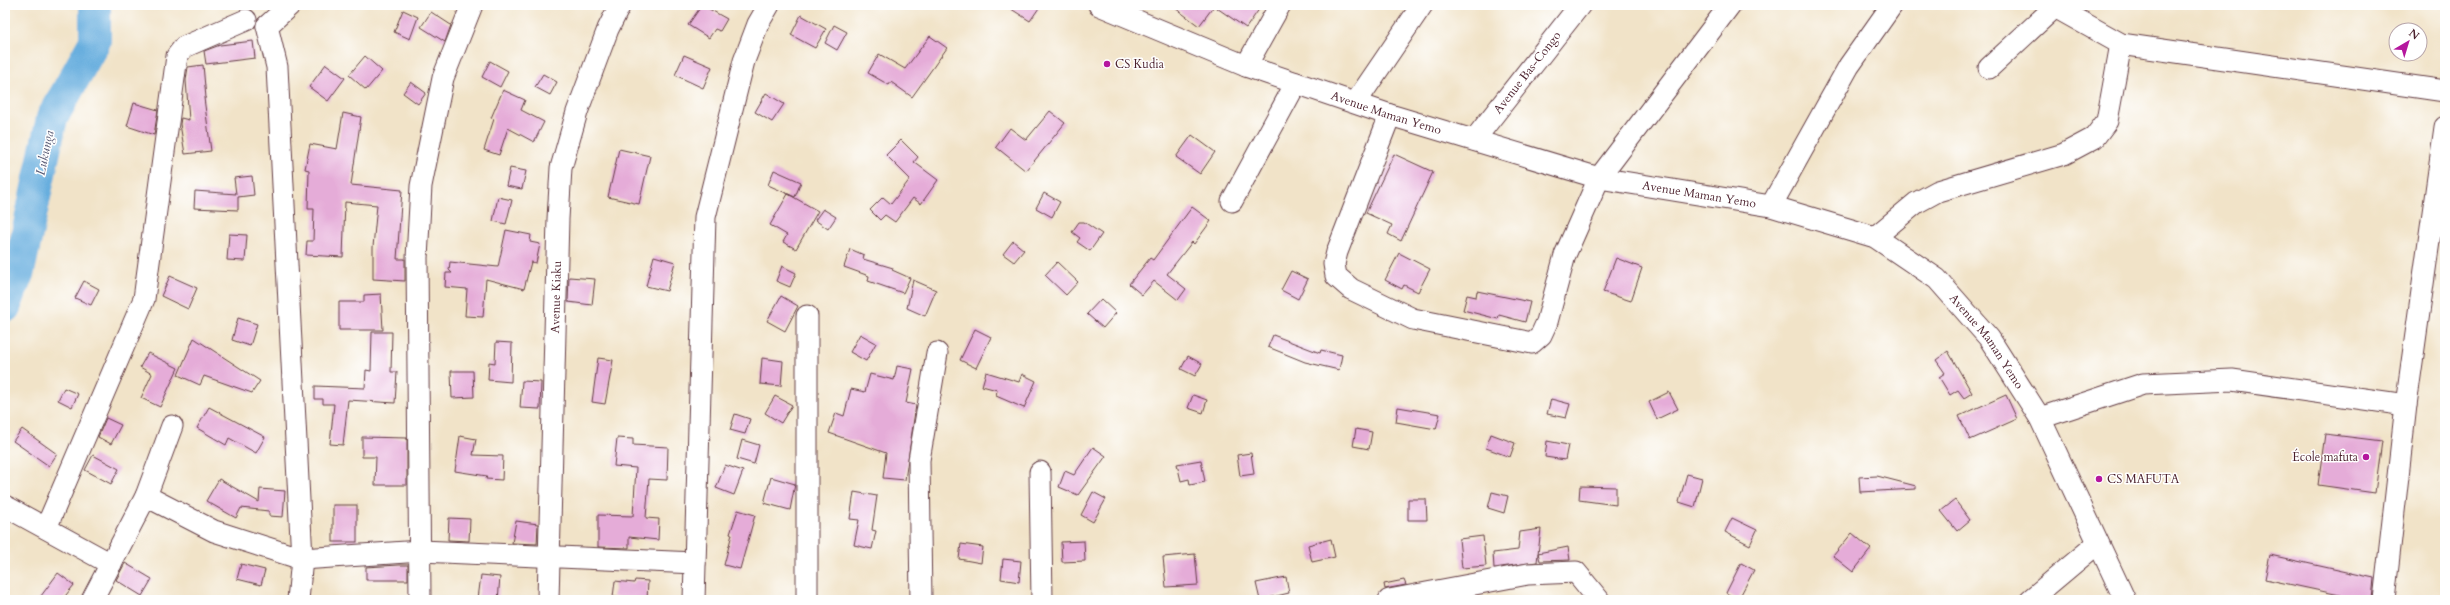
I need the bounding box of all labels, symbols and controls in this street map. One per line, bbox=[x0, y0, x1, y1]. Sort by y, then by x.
north arrow bbox=[2388, 22, 2428, 62]
text: N bbox=[2405, 26, 2423, 44]
street label: Avenue Bas-Congo bbox=[1490, 27, 1565, 117]
place label: CS Kudia bbox=[1115, 56, 1165, 72]
marker: CS Kudia bbox=[1102, 59, 1112, 69]
street label: Avenue Maman Yemo bbox=[1329, 88, 1444, 138]
water label: Lukunga bbox=[31, 129, 59, 177]
street label: Avenue Maman Yemo bbox=[1641, 177, 1758, 212]
street label: Avenue Kiaku bbox=[547, 260, 565, 334]
street label: Avenue Maman Yemo bbox=[1946, 290, 2028, 392]
place label: École mafuta bbox=[2292, 448, 2359, 465]
marker: École mafuta bbox=[2361, 452, 2371, 462]
place label: CS MAFUTA bbox=[2107, 471, 2180, 487]
marker: CS MAFUTA bbox=[2094, 474, 2104, 484]

